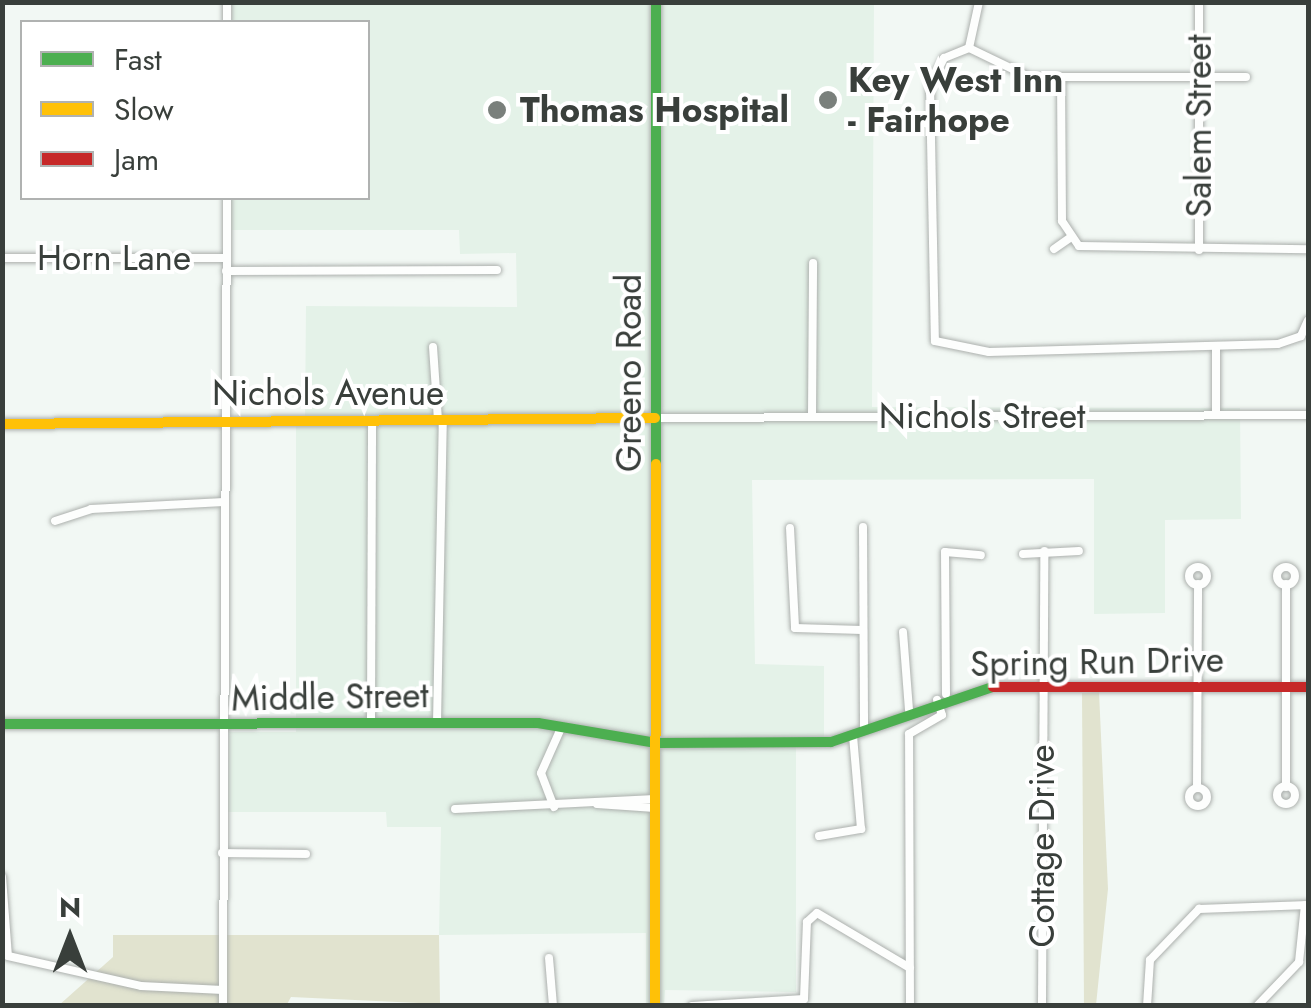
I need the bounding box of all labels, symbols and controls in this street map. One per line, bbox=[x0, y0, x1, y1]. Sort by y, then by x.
legend bbox=[20, 20, 370, 200]
street label: Salem Street bbox=[1178, 34, 1220, 218]
text: Fast bbox=[114, 38, 162, 81]
place label: Key West Inn - Fairhope bbox=[848, 59, 1063, 141]
text: Slow bbox=[114, 88, 174, 131]
place label: Thomas Hospital bbox=[520, 89, 789, 131]
marker: Key West Inn - Fairhope bbox=[817, 89, 839, 111]
marker: Thomas Hospital bbox=[484, 97, 510, 123]
text: Jam bbox=[114, 138, 159, 181]
street label: Horn Lane bbox=[37, 237, 191, 279]
street label: Greeno Road bbox=[608, 274, 650, 472]
street label: Nichols Avenue bbox=[212, 372, 444, 414]
street label: Nichols Street bbox=[879, 395, 1085, 437]
street label: Spring Run Drive bbox=[970, 639, 1224, 685]
street label: Middle Street bbox=[231, 674, 429, 720]
street label: Cottage Drive bbox=[1021, 745, 1063, 947]
text: N bbox=[59, 887, 81, 928]
north arrow bbox=[20, 888, 120, 988]

